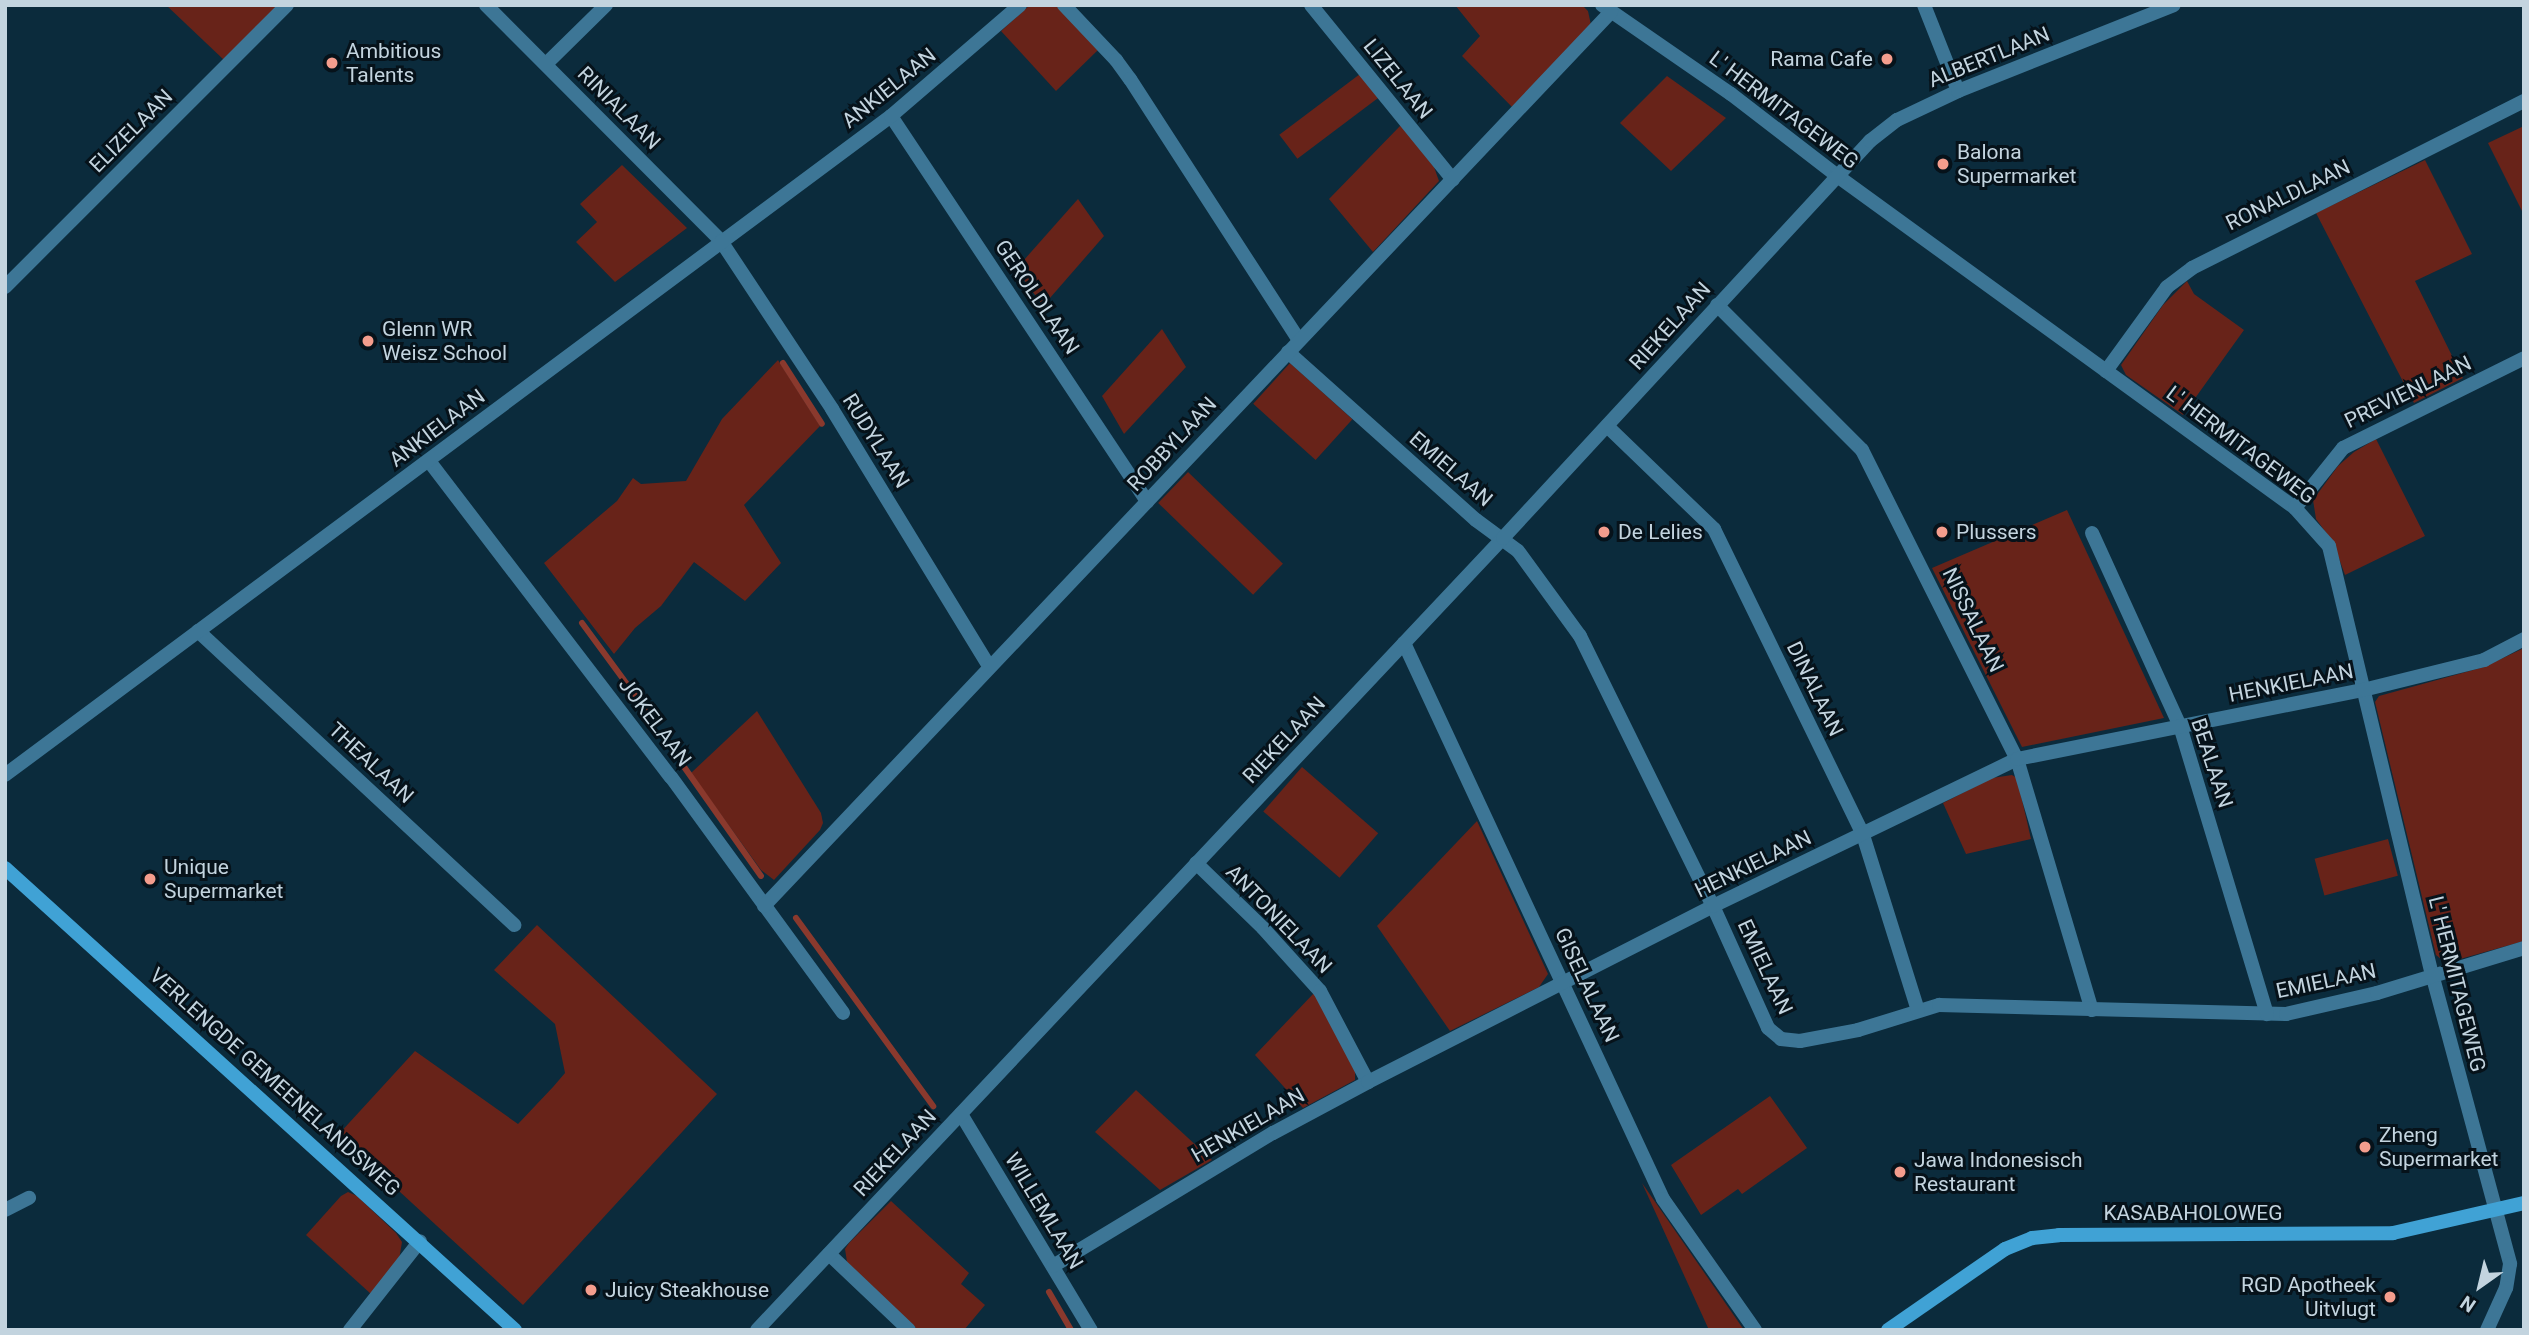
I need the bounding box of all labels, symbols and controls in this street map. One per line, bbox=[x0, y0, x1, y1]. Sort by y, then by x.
street label: ALBERTLAAN bbox=[1925, 21, 2053, 93]
street label: LIZELAAN bbox=[1358, 34, 1438, 124]
place label: Ambitious Talents bbox=[346, 38, 441, 88]
street label: ANKIELAAN bbox=[837, 43, 941, 133]
street label: L' HERMITAGEWEG bbox=[1704, 46, 1864, 174]
place label: Rama Cafe bbox=[1770, 46, 1873, 72]
marker: Rama Cafe bbox=[1879, 51, 1895, 67]
marker: Ambitious Talents bbox=[324, 55, 340, 71]
street label: RINIALAAN bbox=[572, 61, 666, 155]
street label: ELIZELAAN bbox=[84, 84, 178, 178]
place label: Balona Supermarket bbox=[1957, 139, 2076, 189]
street label: RONALDLAAN bbox=[2222, 154, 2354, 236]
marker: Balona Supermarket bbox=[1935, 156, 1951, 172]
street label: GEROLDLAAN bbox=[989, 235, 1085, 359]
street label: RIEKELAAN bbox=[1624, 277, 1716, 375]
place label: Glenn WR Weisz School bbox=[382, 316, 507, 366]
marker: Glenn WR Weisz School bbox=[360, 333, 376, 349]
street label: PREVIENLAAN bbox=[2340, 350, 2476, 434]
street label: L' HERMITAGEWEG bbox=[2161, 381, 2321, 509]
street label: ANKIELAAN bbox=[384, 384, 490, 472]
street label: RUDYLAAN bbox=[837, 389, 915, 493]
street label: ROBBYLAAN bbox=[1122, 392, 1222, 496]
street label: EMIELAAN bbox=[1404, 426, 1498, 512]
place label: De Lelies bbox=[1618, 519, 1703, 545]
place label: Plussers bbox=[1956, 519, 2037, 545]
marker: De Lelies bbox=[1596, 524, 1612, 540]
marker: Plussers bbox=[1934, 524, 1950, 540]
street label: NISSALAAN bbox=[1937, 564, 2009, 676]
street label: DINALAAN bbox=[1781, 638, 1849, 740]
street label: HENKIELAAN bbox=[2226, 659, 2356, 707]
street label: JOKELAAN bbox=[613, 672, 697, 772]
street label: RIEKELAAN bbox=[1237, 691, 1331, 789]
street label: BEALAAN bbox=[2186, 715, 2238, 811]
street label: THEALAAN bbox=[323, 717, 419, 809]
street label: HENKIELAAN bbox=[1691, 825, 1815, 903]
place label: Unique Supermarket bbox=[164, 854, 283, 904]
street label: ANTONIELAAN bbox=[1221, 859, 1337, 979]
marker: Unique Supermarket bbox=[142, 871, 158, 887]
street label: L' HERMITAGEWEG bbox=[2423, 894, 2491, 1074]
street label: EMIELAAN bbox=[1732, 916, 1798, 1018]
street label: GISELALAAN bbox=[1549, 924, 1625, 1046]
street label: EMIELAAN bbox=[2274, 958, 2378, 1004]
street label: VERLENGDE GEMEENELANDSWEG bbox=[145, 963, 405, 1201]
street label: HENKIELAAN bbox=[1187, 1082, 1309, 1168]
street label: RIEKELAAN bbox=[848, 1104, 942, 1202]
place label: Zheng Supermarket bbox=[2379, 1122, 2498, 1172]
marker: Zheng Supermarket bbox=[2357, 1139, 2373, 1155]
place label: Jawa Indonesisch Restaurant bbox=[1914, 1147, 2083, 1197]
street label: WILLEMLAAN bbox=[999, 1148, 1089, 1274]
marker: Jawa Indonesisch Restaurant bbox=[1892, 1164, 1908, 1180]
street label: KASABAHOLOWEG bbox=[2103, 1200, 2283, 1226]
north arrow bbox=[2445, 1251, 2515, 1321]
place label: RGD Apotheek Uitvlugt bbox=[2241, 1272, 2376, 1322]
place label: Juicy Steakhouse bbox=[605, 1277, 769, 1303]
marker: Juicy Steakhouse bbox=[583, 1282, 599, 1298]
marker: RGD Apotheek Uitvlugt bbox=[2382, 1289, 2398, 1305]
text: N bbox=[2456, 1291, 2480, 1317]

